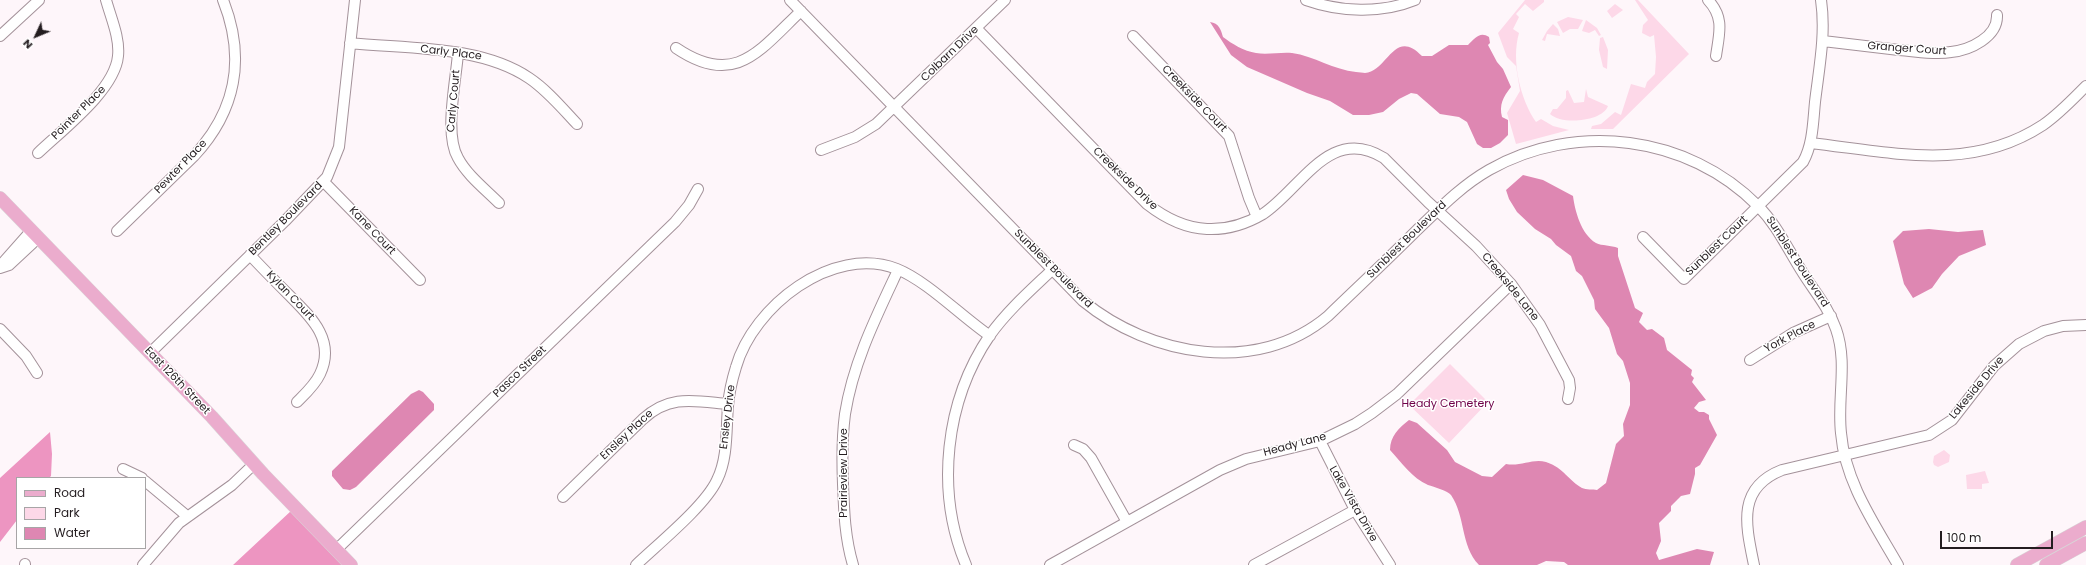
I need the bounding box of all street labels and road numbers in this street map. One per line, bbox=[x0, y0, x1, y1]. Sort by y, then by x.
street label: Colbarn Drive bbox=[919, 23, 981, 85]
street label: Granger Court bbox=[1867, 40, 1947, 58]
street label: Carly Place bbox=[419, 43, 483, 63]
street label: Creekside Court bbox=[1159, 63, 1229, 135]
street label: Carly Court bbox=[445, 69, 463, 133]
street label: Pointer Place bbox=[49, 83, 109, 143]
street label: Pewter Place bbox=[152, 137, 210, 197]
street label: Creekside Drive bbox=[1090, 145, 1160, 213]
street label: Bentley Boulevard bbox=[246, 179, 326, 259]
street label: Sunblest Boulevard bbox=[1364, 199, 1450, 281]
street label: Kane Court bbox=[346, 204, 398, 258]
street label: Sunblest Court bbox=[1683, 213, 1751, 279]
street label: Sunblest Boulevard bbox=[1763, 214, 1831, 310]
street label: Sunblest Boulevard bbox=[1011, 227, 1095, 311]
street label: Creekside Lane bbox=[1479, 250, 1541, 324]
street label: Kylan Court bbox=[263, 269, 317, 323]
street label: York Place bbox=[1762, 318, 1818, 356]
street label: Pasco Street bbox=[491, 343, 549, 401]
street label: East 126th Street bbox=[141, 344, 213, 418]
street label: Lakeside Drive bbox=[1947, 354, 2007, 422]
street label: Ensley Drive bbox=[718, 384, 738, 450]
street label: Ensley Place bbox=[598, 407, 656, 463]
street label: Prairieview Drive bbox=[837, 428, 851, 518]
street label: Heady Lane bbox=[1262, 430, 1328, 460]
street label: Lake Vista Drive bbox=[1326, 464, 1380, 544]

